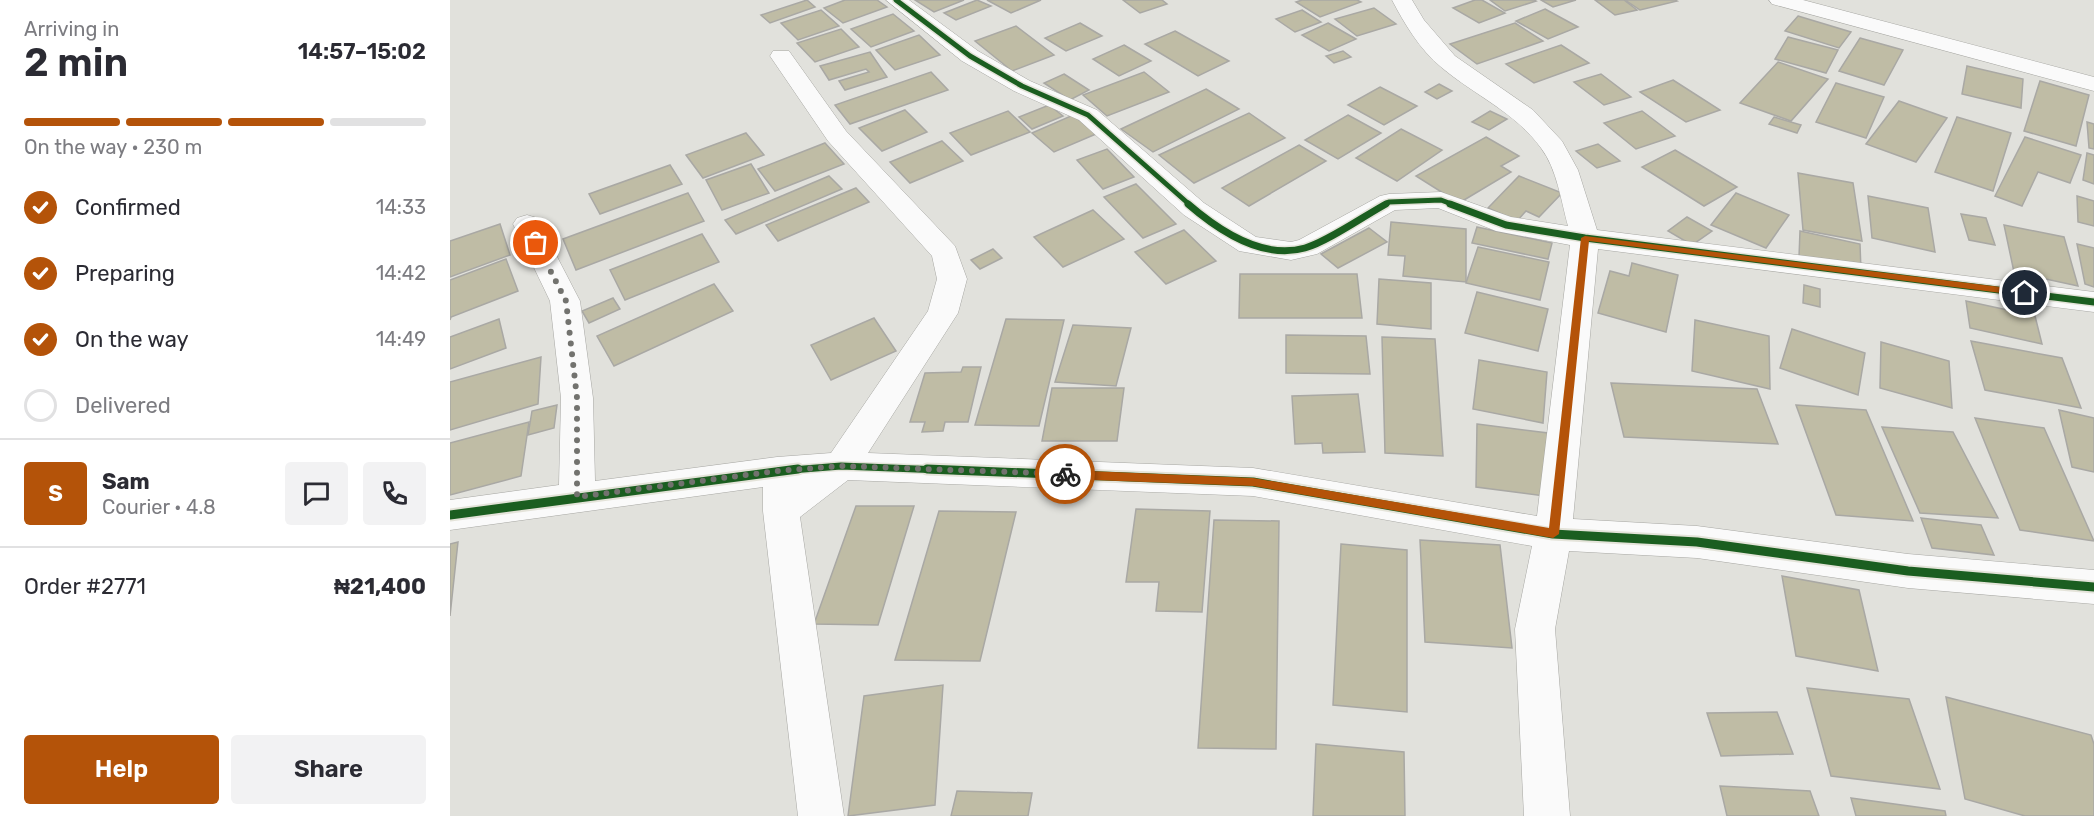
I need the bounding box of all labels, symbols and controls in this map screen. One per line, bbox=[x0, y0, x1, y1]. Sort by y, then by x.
text: Arriving in bbox=[24, 17, 119, 41]
text: 14:57–15:02 bbox=[298, 38, 426, 65]
text: 2 min bbox=[24, 40, 128, 86]
text: On the way · 230 m bbox=[24, 135, 202, 159]
icon: check bbox=[24, 191, 57, 224]
text: Confirmed bbox=[75, 194, 181, 221]
text: 14:33 bbox=[376, 195, 426, 219]
pin bbox=[510, 217, 561, 268]
icon: bag bbox=[519, 226, 552, 259]
icon: check bbox=[24, 257, 57, 290]
text: Preparing bbox=[75, 260, 175, 287]
text: 14:42 bbox=[376, 261, 426, 285]
pin bbox=[1999, 267, 2050, 318]
icon: home bbox=[2008, 276, 2041, 309]
icon: check bbox=[24, 323, 57, 356]
text: On the way bbox=[75, 326, 189, 353]
text: 14:49 bbox=[376, 327, 426, 351]
text: Delivered bbox=[75, 392, 171, 419]
courier bbox=[1035, 444, 1095, 504]
icon: bike bbox=[1049, 458, 1082, 491]
button: chat bbox=[285, 462, 348, 525]
button: phone bbox=[363, 462, 426, 525]
text: Sam bbox=[102, 468, 150, 495]
text: S bbox=[48, 480, 63, 507]
text: Courier · 4.8 bbox=[102, 495, 216, 519]
text: Order #2771 bbox=[24, 573, 146, 600]
text: ₦21,400 bbox=[334, 573, 426, 600]
button: Help bbox=[24, 735, 219, 804]
button: Share bbox=[231, 735, 426, 804]

